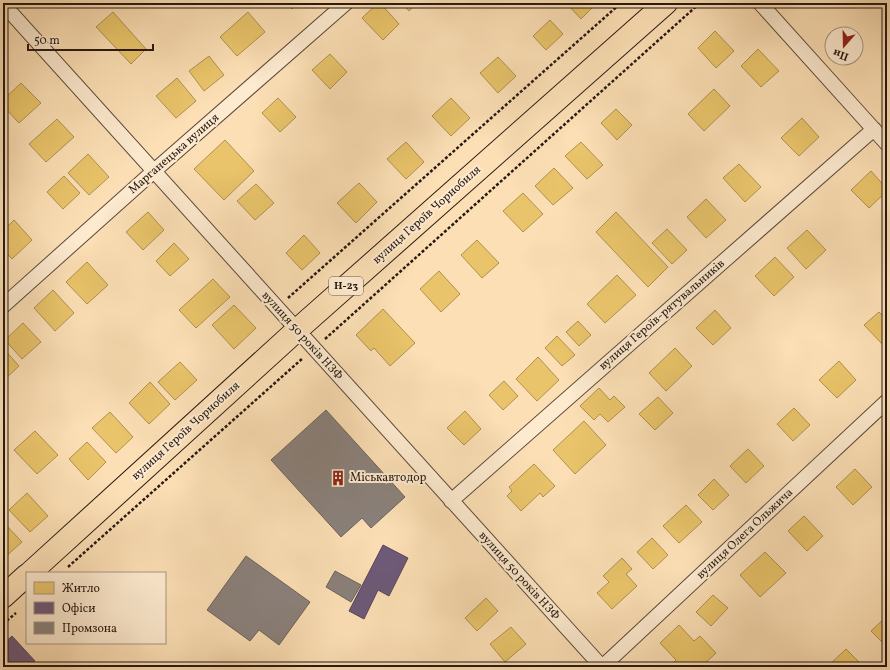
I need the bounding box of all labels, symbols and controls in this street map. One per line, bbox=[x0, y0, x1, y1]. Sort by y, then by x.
scale bar bbox=[28, 26, 153, 52]
north arrow bbox=[824, 26, 864, 66]
text: 50 m bbox=[34, 33, 60, 49]
text: Пн bbox=[831, 44, 851, 64]
street label: Марганецька вулиця bbox=[125, 110, 223, 198]
street label: вулиця Героїв Чорнобиля bbox=[369, 162, 485, 268]
street label: вулиця Героїв-рятувальників bbox=[596, 256, 728, 374]
road number: Н-23 bbox=[329, 277, 363, 295]
street label: вулиця 50 років НЗФ bbox=[258, 288, 346, 384]
street label: вулиця Героїв Чорнобиля bbox=[128, 378, 244, 484]
building icon: Міськавтодор bbox=[329, 469, 347, 487]
place label: Міськавтодор bbox=[350, 470, 427, 486]
street label: вулиця Олега Ольжича bbox=[693, 485, 797, 583]
street label: вулиця 50 років НЗФ bbox=[475, 528, 563, 624]
legend bbox=[26, 572, 166, 644]
text: Житло bbox=[62, 581, 100, 597]
text: Офіси bbox=[62, 601, 95, 617]
text: Промзона bbox=[62, 621, 117, 637]

